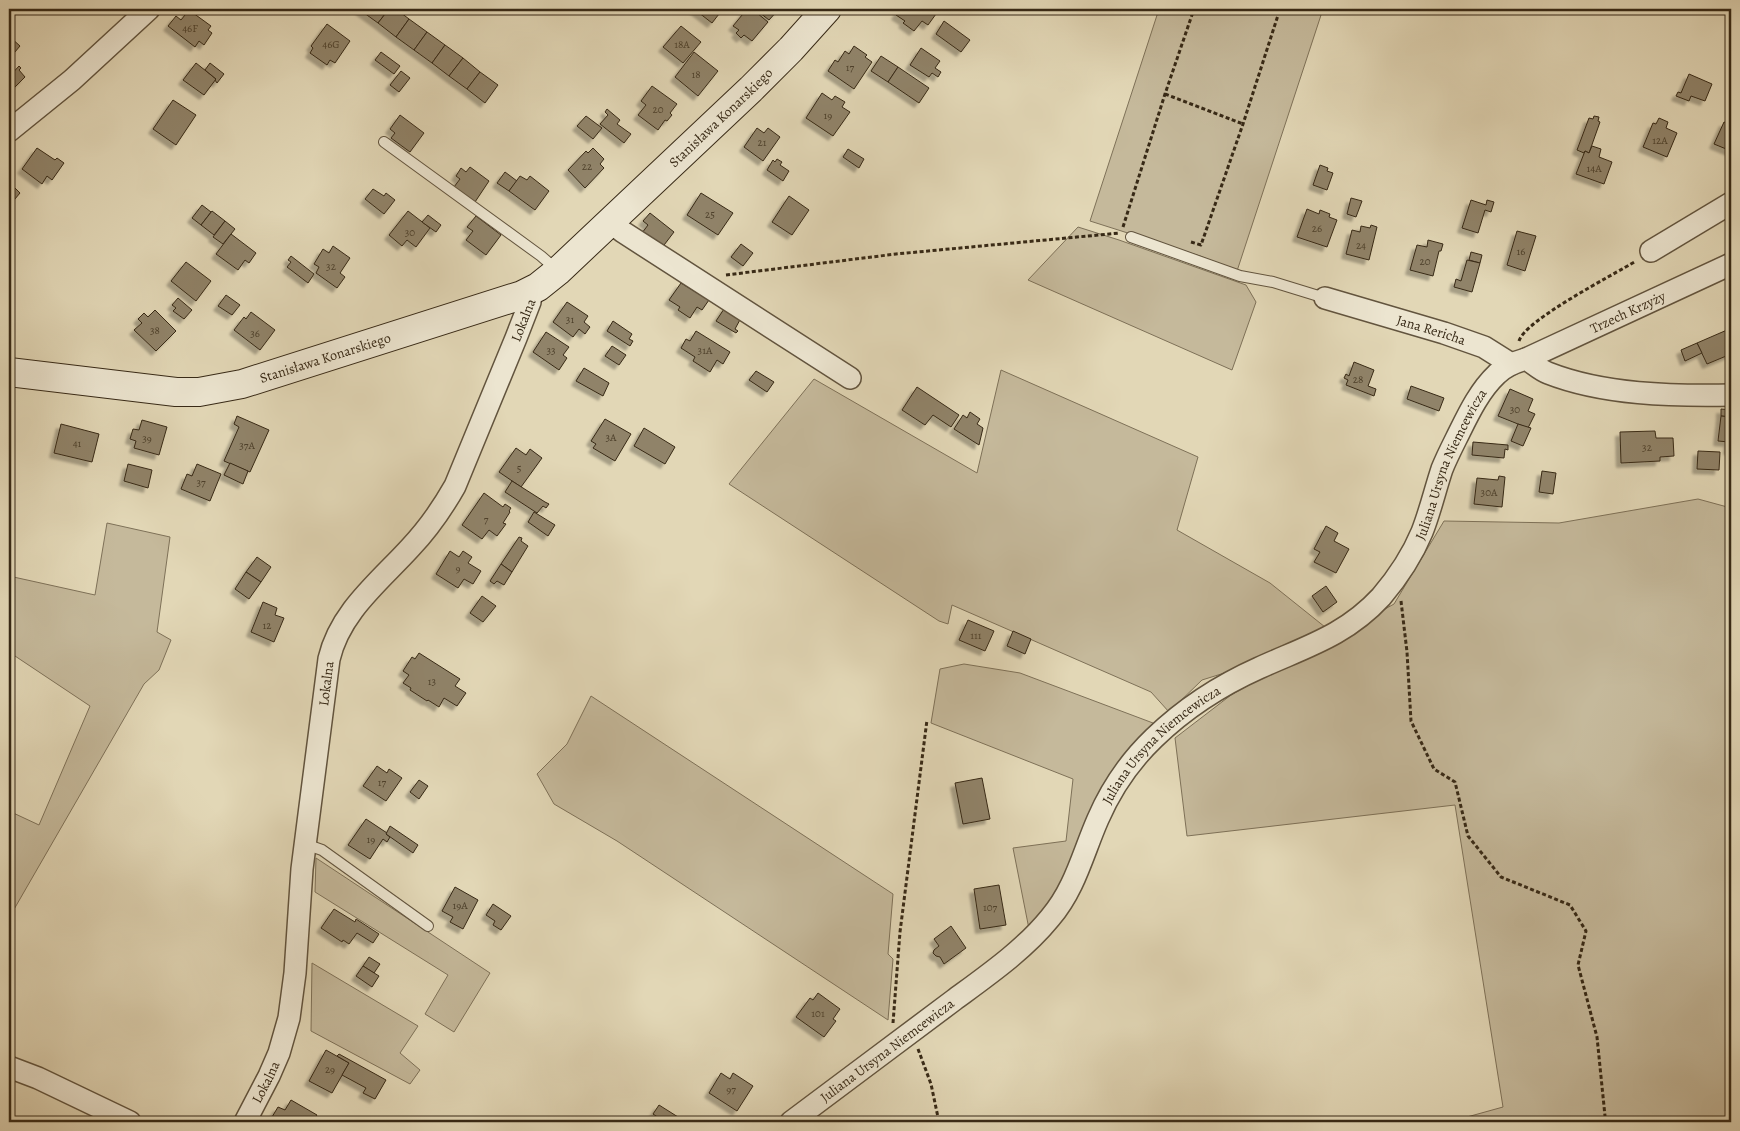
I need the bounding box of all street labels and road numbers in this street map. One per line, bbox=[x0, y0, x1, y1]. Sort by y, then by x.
street label: Stanisława Konarskiego bbox=[665, 63, 777, 171]
street label: Trzech Krzyży bbox=[1587, 286, 1669, 338]
street label: Lokalna bbox=[506, 295, 540, 345]
street label: Jana Rericha bbox=[1395, 310, 1469, 350]
street label: Stanisława Konarskiego bbox=[257, 328, 393, 387]
street label: Juliana Ursyna Niemcewicza bbox=[1410, 384, 1491, 543]
street label: Lokalna bbox=[314, 660, 338, 707]
street label: Juliana Ursyna Niemcewicza bbox=[1097, 680, 1224, 807]
street label: Juliana Ursyna Niemcewicza bbox=[816, 993, 958, 1106]
street label: Lokalna bbox=[247, 1057, 284, 1106]

